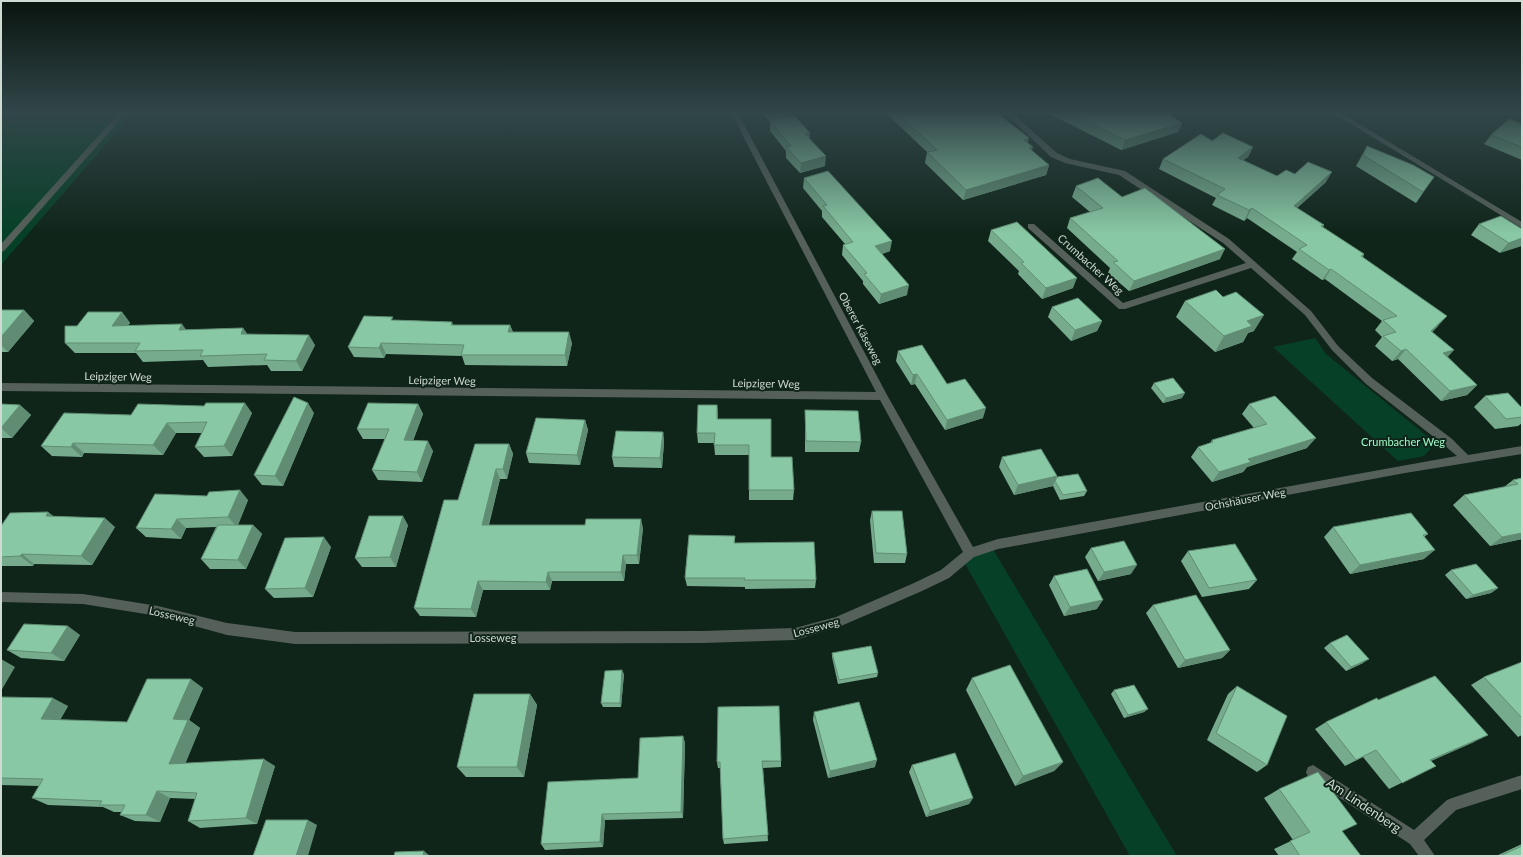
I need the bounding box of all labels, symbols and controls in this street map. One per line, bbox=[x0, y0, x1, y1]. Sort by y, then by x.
street label: Crumbacher Weg bbox=[1055, 231, 1127, 297]
street label: Oberer Käseweg bbox=[836, 290, 886, 367]
street label: Leipziger Weg bbox=[84, 369, 152, 383]
street label: Leipziger Weg bbox=[408, 373, 476, 387]
street label: Leipziger Weg bbox=[732, 376, 800, 390]
park label: Crumbacher Weg bbox=[1361, 435, 1445, 448]
street label: Ochshäuser Weg bbox=[1204, 485, 1287, 513]
street label: Losseweg bbox=[148, 603, 197, 627]
street label: Losseweg bbox=[792, 615, 841, 639]
street label: Losseweg bbox=[470, 631, 517, 644]
street label: Am Lindenberg bbox=[1324, 774, 1405, 836]

